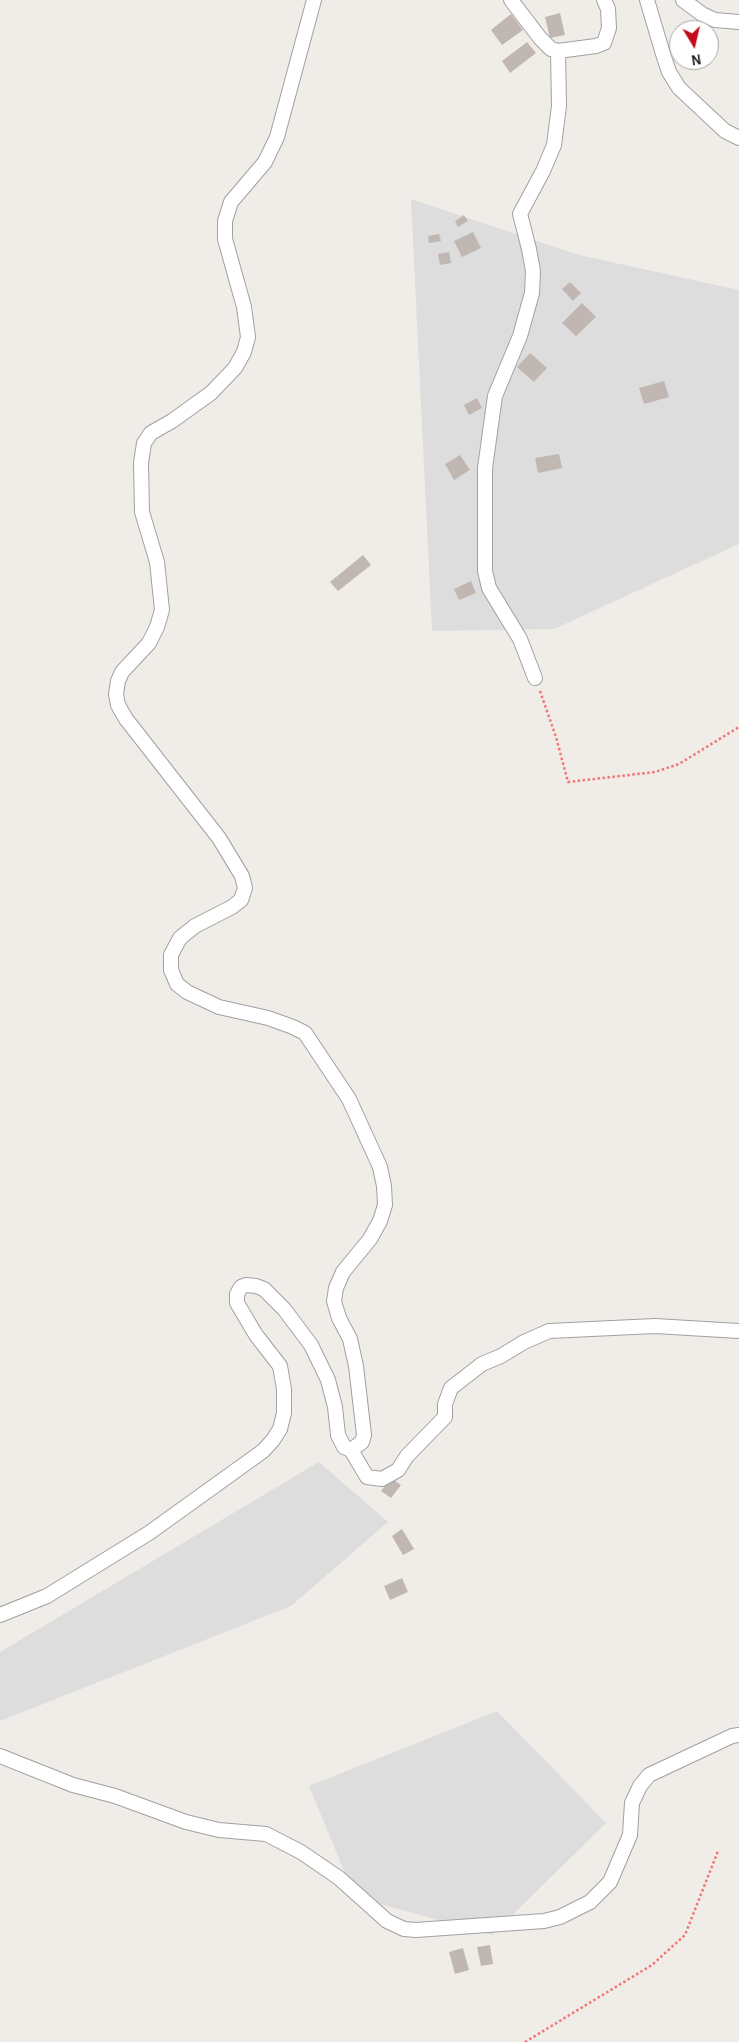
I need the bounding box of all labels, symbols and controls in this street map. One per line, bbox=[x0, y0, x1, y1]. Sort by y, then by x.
north arrow bbox=[669, 20, 719, 70]
text: N bbox=[690, 51, 702, 67]

